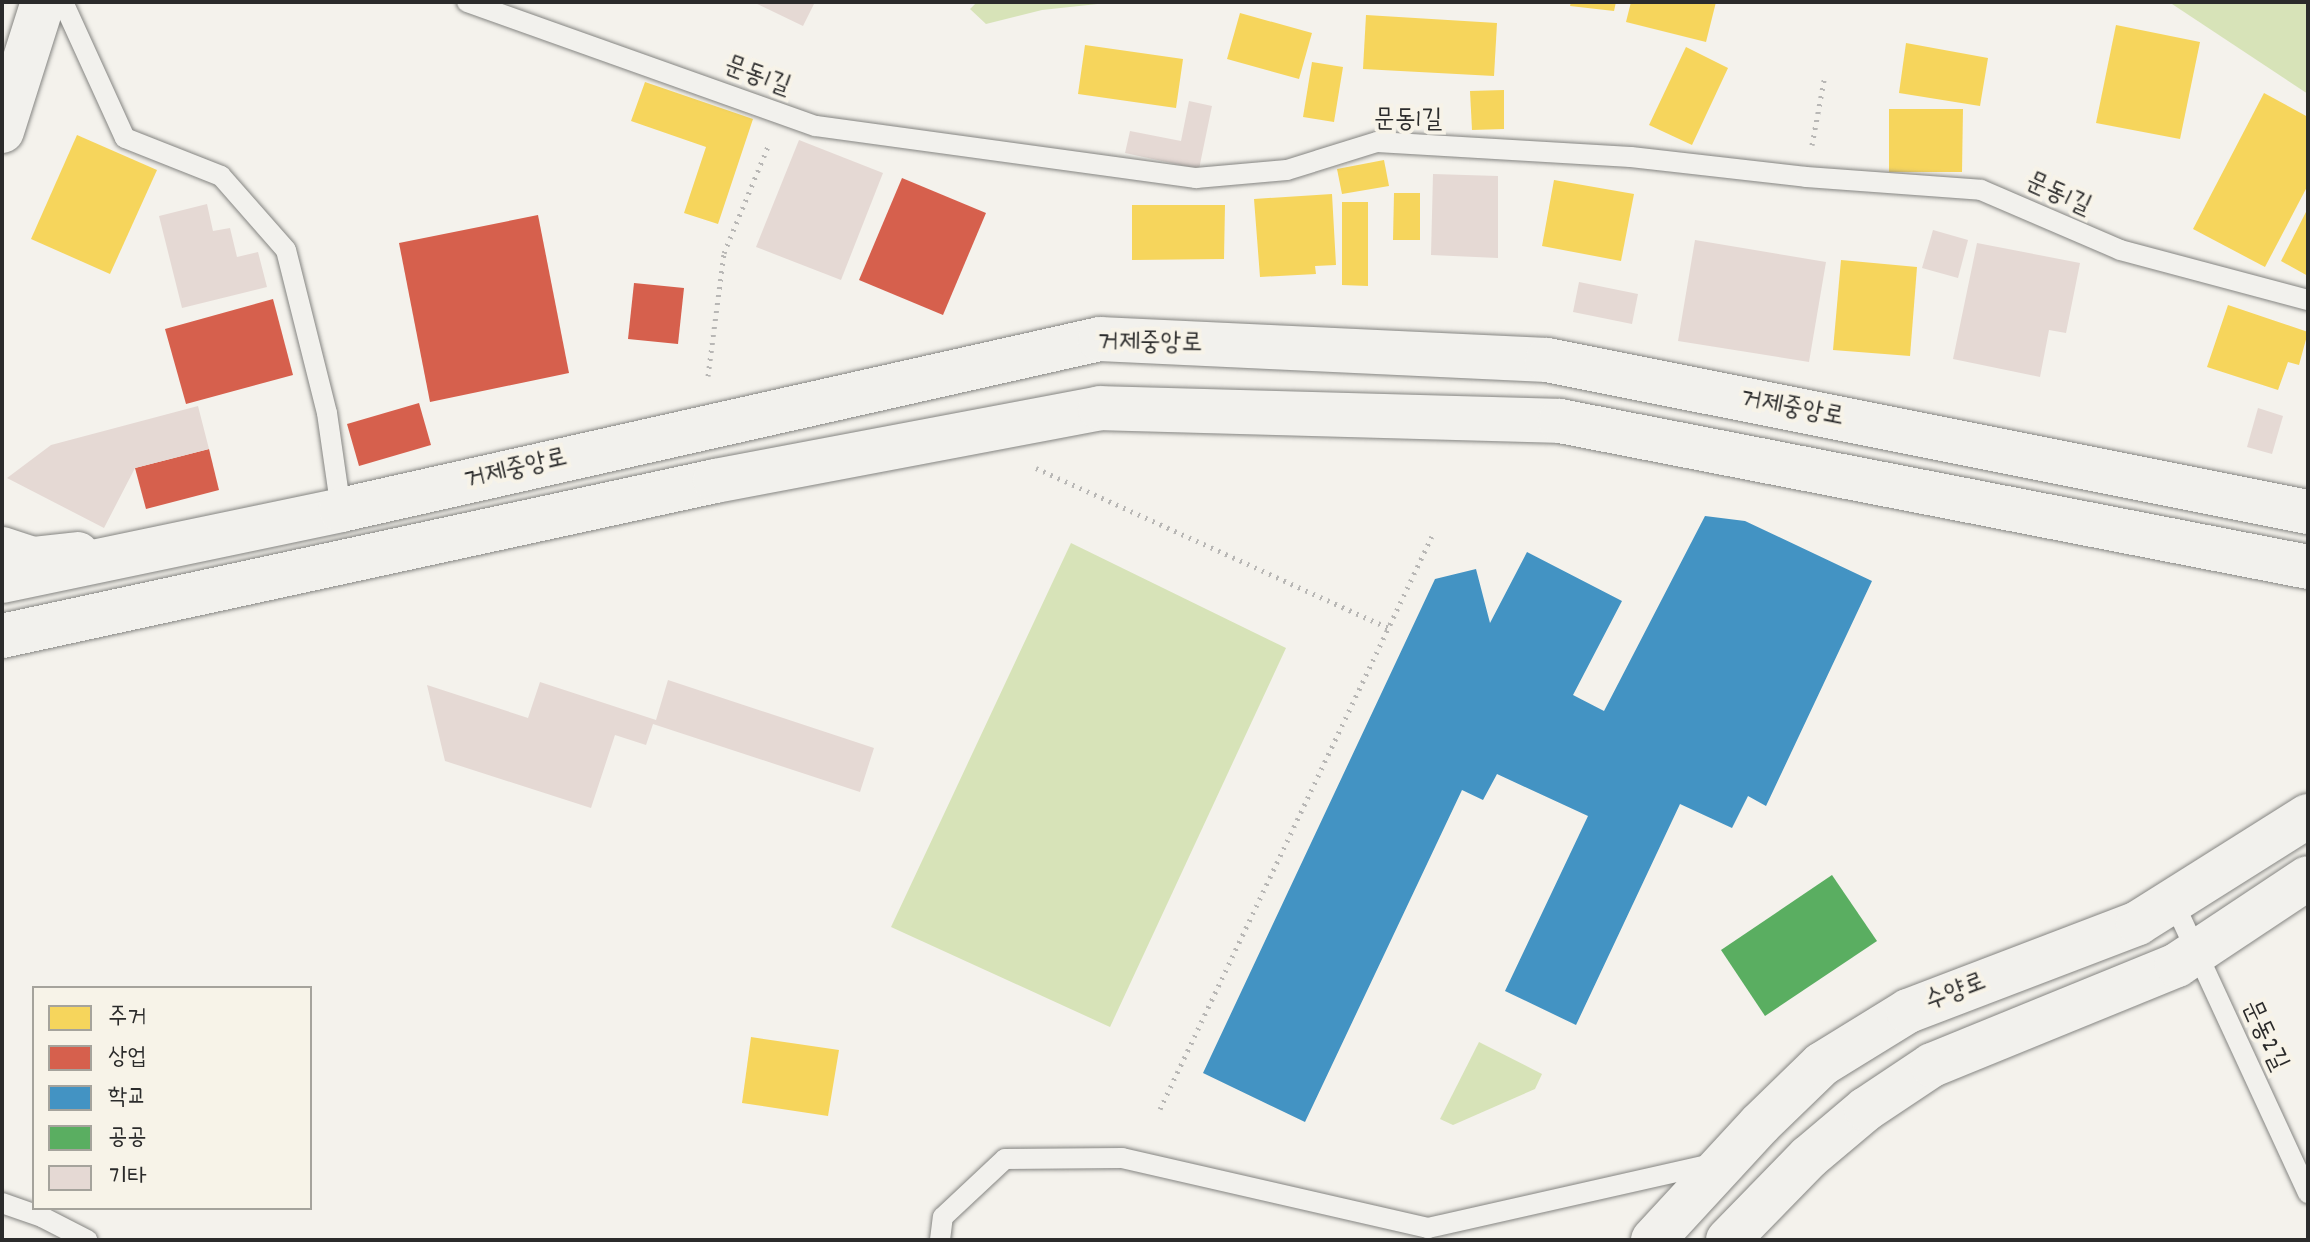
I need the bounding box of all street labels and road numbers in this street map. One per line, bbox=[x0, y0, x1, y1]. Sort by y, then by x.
street label: 문동1길 bbox=[719, 51, 795, 103]
street label: 문동1길 bbox=[1374, 105, 1442, 137]
street label: 문동1길 bbox=[2020, 167, 2096, 223]
street label: 거제중앙로 bbox=[1097, 327, 1203, 361]
street label: 거제중앙로 bbox=[1738, 384, 1846, 434]
street label: 거제중앙로 bbox=[462, 443, 570, 497]
street label: 수양로 bbox=[1921, 967, 1991, 1019]
street label: 문동2길 bbox=[2234, 996, 2294, 1076]

